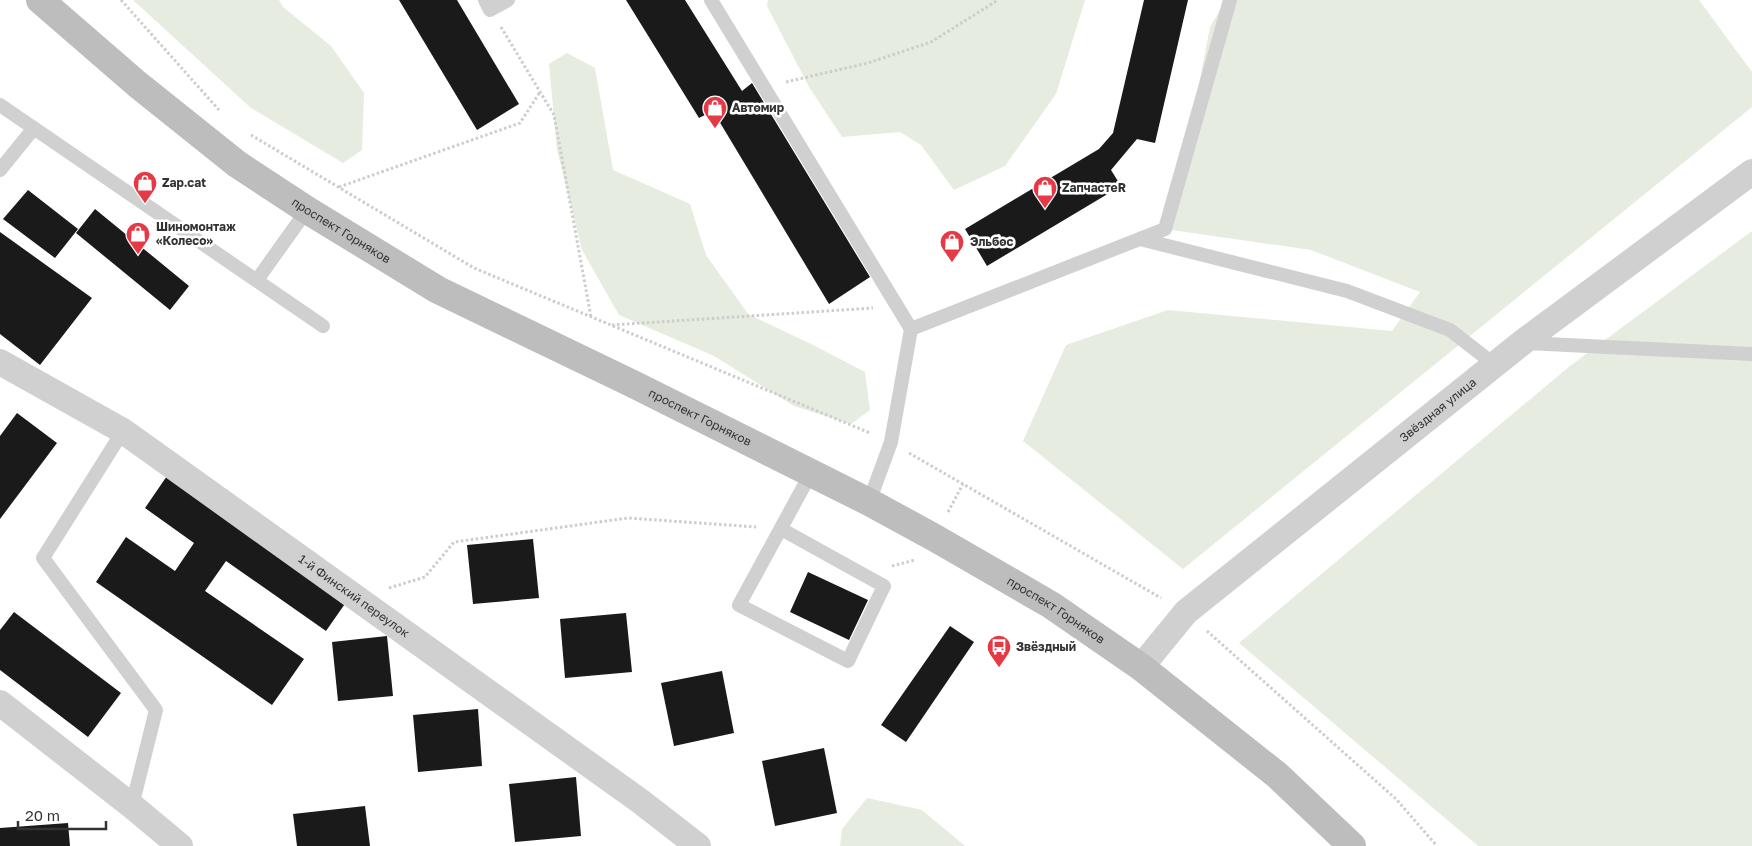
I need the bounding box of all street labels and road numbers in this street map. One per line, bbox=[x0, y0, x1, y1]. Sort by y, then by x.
street label: проспект Горняков bbox=[289, 194, 394, 266]
street label: Звёздная улица bbox=[1396, 374, 1479, 445]
street label: проспект Горняков bbox=[646, 385, 754, 449]
street label: 1-й Финский переулок bbox=[296, 551, 413, 641]
street label: проспект Горняков bbox=[1004, 573, 1108, 647]

